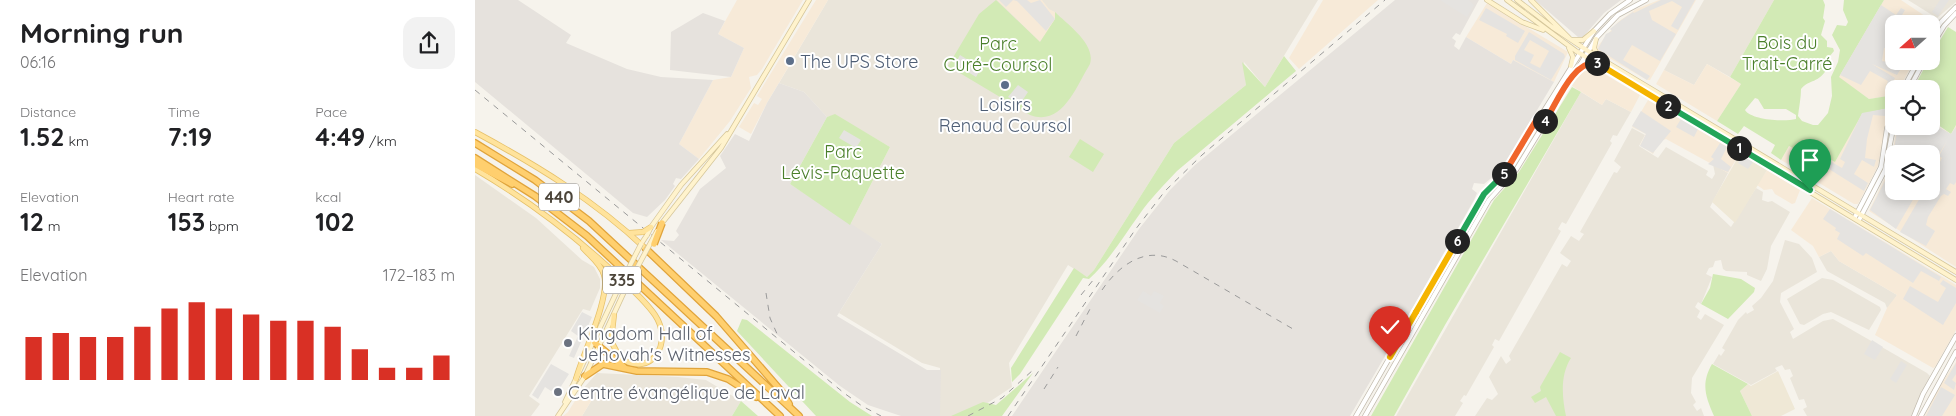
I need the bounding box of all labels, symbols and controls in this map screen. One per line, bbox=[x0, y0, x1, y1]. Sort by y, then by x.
text: Morning run bbox=[20, 15, 184, 50]
north arrow bbox=[1885, 15, 1940, 70]
map controls bbox=[1885, 15, 1940, 200]
button: share bbox=[403, 17, 455, 69]
park label: Bois du Trait-Carré bbox=[1742, 31, 1832, 75]
park label: Parc Curé-Coursol bbox=[944, 32, 1052, 76]
place label: The UPS Store bbox=[800, 50, 918, 73]
pin: 3 bbox=[1585, 50, 1609, 76]
text: 06:16 bbox=[20, 52, 56, 72]
text: 3 bbox=[1594, 54, 1601, 72]
marker: The UPS Store bbox=[784, 55, 796, 67]
marker: Loisirs Renaud Coursol bbox=[999, 79, 1011, 91]
button: locate bbox=[1885, 80, 1940, 135]
place label: Loisirs Renaud Coursol bbox=[939, 93, 1071, 137]
pin: 2 bbox=[1655, 94, 1681, 118]
text: 2 bbox=[1665, 97, 1672, 115]
text: Distance bbox=[20, 103, 76, 121]
text: Time bbox=[168, 103, 200, 121]
text: Pace bbox=[315, 103, 347, 121]
pin: 4 bbox=[1533, 108, 1557, 134]
text: 4 bbox=[1541, 112, 1550, 130]
text: 1.52 bbox=[20, 121, 65, 152]
text: 7:19 bbox=[168, 121, 212, 152]
text: 4:49 bbox=[315, 121, 365, 152]
text: km bbox=[65, 132, 89, 150]
text: /km bbox=[365, 132, 397, 150]
pin: 1 bbox=[1727, 136, 1751, 160]
text: 1 bbox=[1737, 139, 1742, 157]
pin bbox=[1789, 139, 1831, 190]
park label: Parc Lévis-Paquette bbox=[781, 140, 905, 184]
button: layers bbox=[1885, 145, 1940, 200]
icon: arrive bbox=[1796, 146, 1824, 174]
pin: 5 bbox=[1491, 162, 1517, 186]
text: 5 bbox=[1500, 165, 1509, 183]
road number: 440 bbox=[539, 183, 579, 210]
text: Elevation bbox=[20, 188, 79, 206]
text: Heart rate bbox=[168, 188, 234, 206]
text: kcal bbox=[315, 188, 341, 206]
text: 12 bbox=[20, 206, 44, 237]
text: 153 bbox=[168, 206, 205, 237]
text: 102 bbox=[315, 206, 355, 237]
text: m bbox=[44, 217, 61, 235]
text: bpm bbox=[205, 217, 239, 235]
pin: 6 bbox=[1445, 228, 1469, 254]
text: 6 bbox=[1454, 232, 1461, 250]
text: Elevation bbox=[20, 265, 87, 285]
text: 172–183 m bbox=[383, 265, 455, 285]
road number: 335 bbox=[603, 266, 641, 294]
pin bbox=[1369, 306, 1411, 357]
icon: check bbox=[1376, 313, 1404, 341]
place label: Kingdom Hall of Jehovah's Witnesses bbox=[578, 322, 750, 366]
marker: Kingdom Hall of Jehovah's Witnesses bbox=[562, 337, 574, 349]
place label: Centre évangélique de Laval bbox=[568, 381, 805, 404]
marker: Centre évangélique de Laval bbox=[552, 386, 564, 398]

